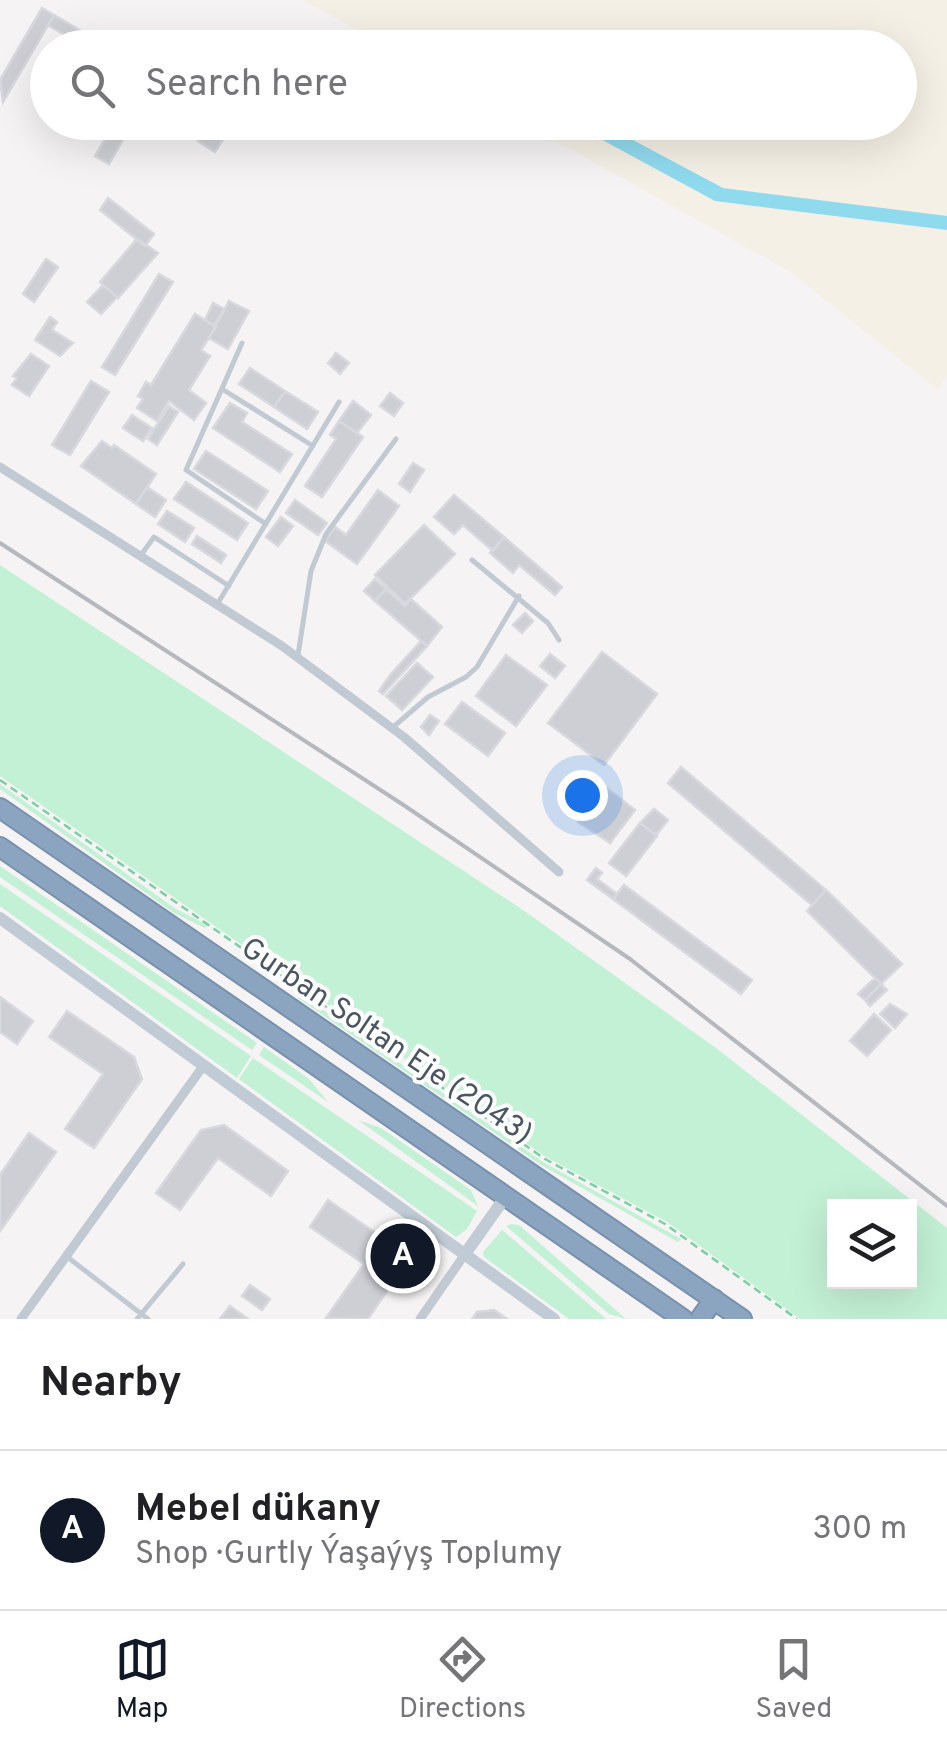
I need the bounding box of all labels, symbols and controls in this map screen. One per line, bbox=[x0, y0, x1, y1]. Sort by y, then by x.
search box bbox=[30, 30, 917, 140]
icon: search bbox=[65, 58, 120, 113]
text: Search here bbox=[145, 61, 348, 110]
your location bbox=[557, 770, 608, 821]
street label: Gurban Soltan Eje (2043) bbox=[233, 931, 539, 1153]
map controls bbox=[827, 1199, 917, 1289]
button: layers bbox=[827, 1199, 917, 1289]
pin: A bbox=[370, 1218, 436, 1294]
text: Nearby bbox=[40, 1358, 182, 1411]
text: Mebel dükany bbox=[135, 1486, 381, 1535]
text: A bbox=[61, 1510, 84, 1550]
text: 300 m bbox=[813, 1510, 907, 1550]
text: Shop · Gurtly Ýaşaýyş Toplumy bbox=[135, 1535, 562, 1575]
tab: Map bbox=[115, 1632, 170, 1728]
tab: Directions bbox=[399, 1632, 526, 1728]
tab: Saved bbox=[755, 1632, 832, 1728]

